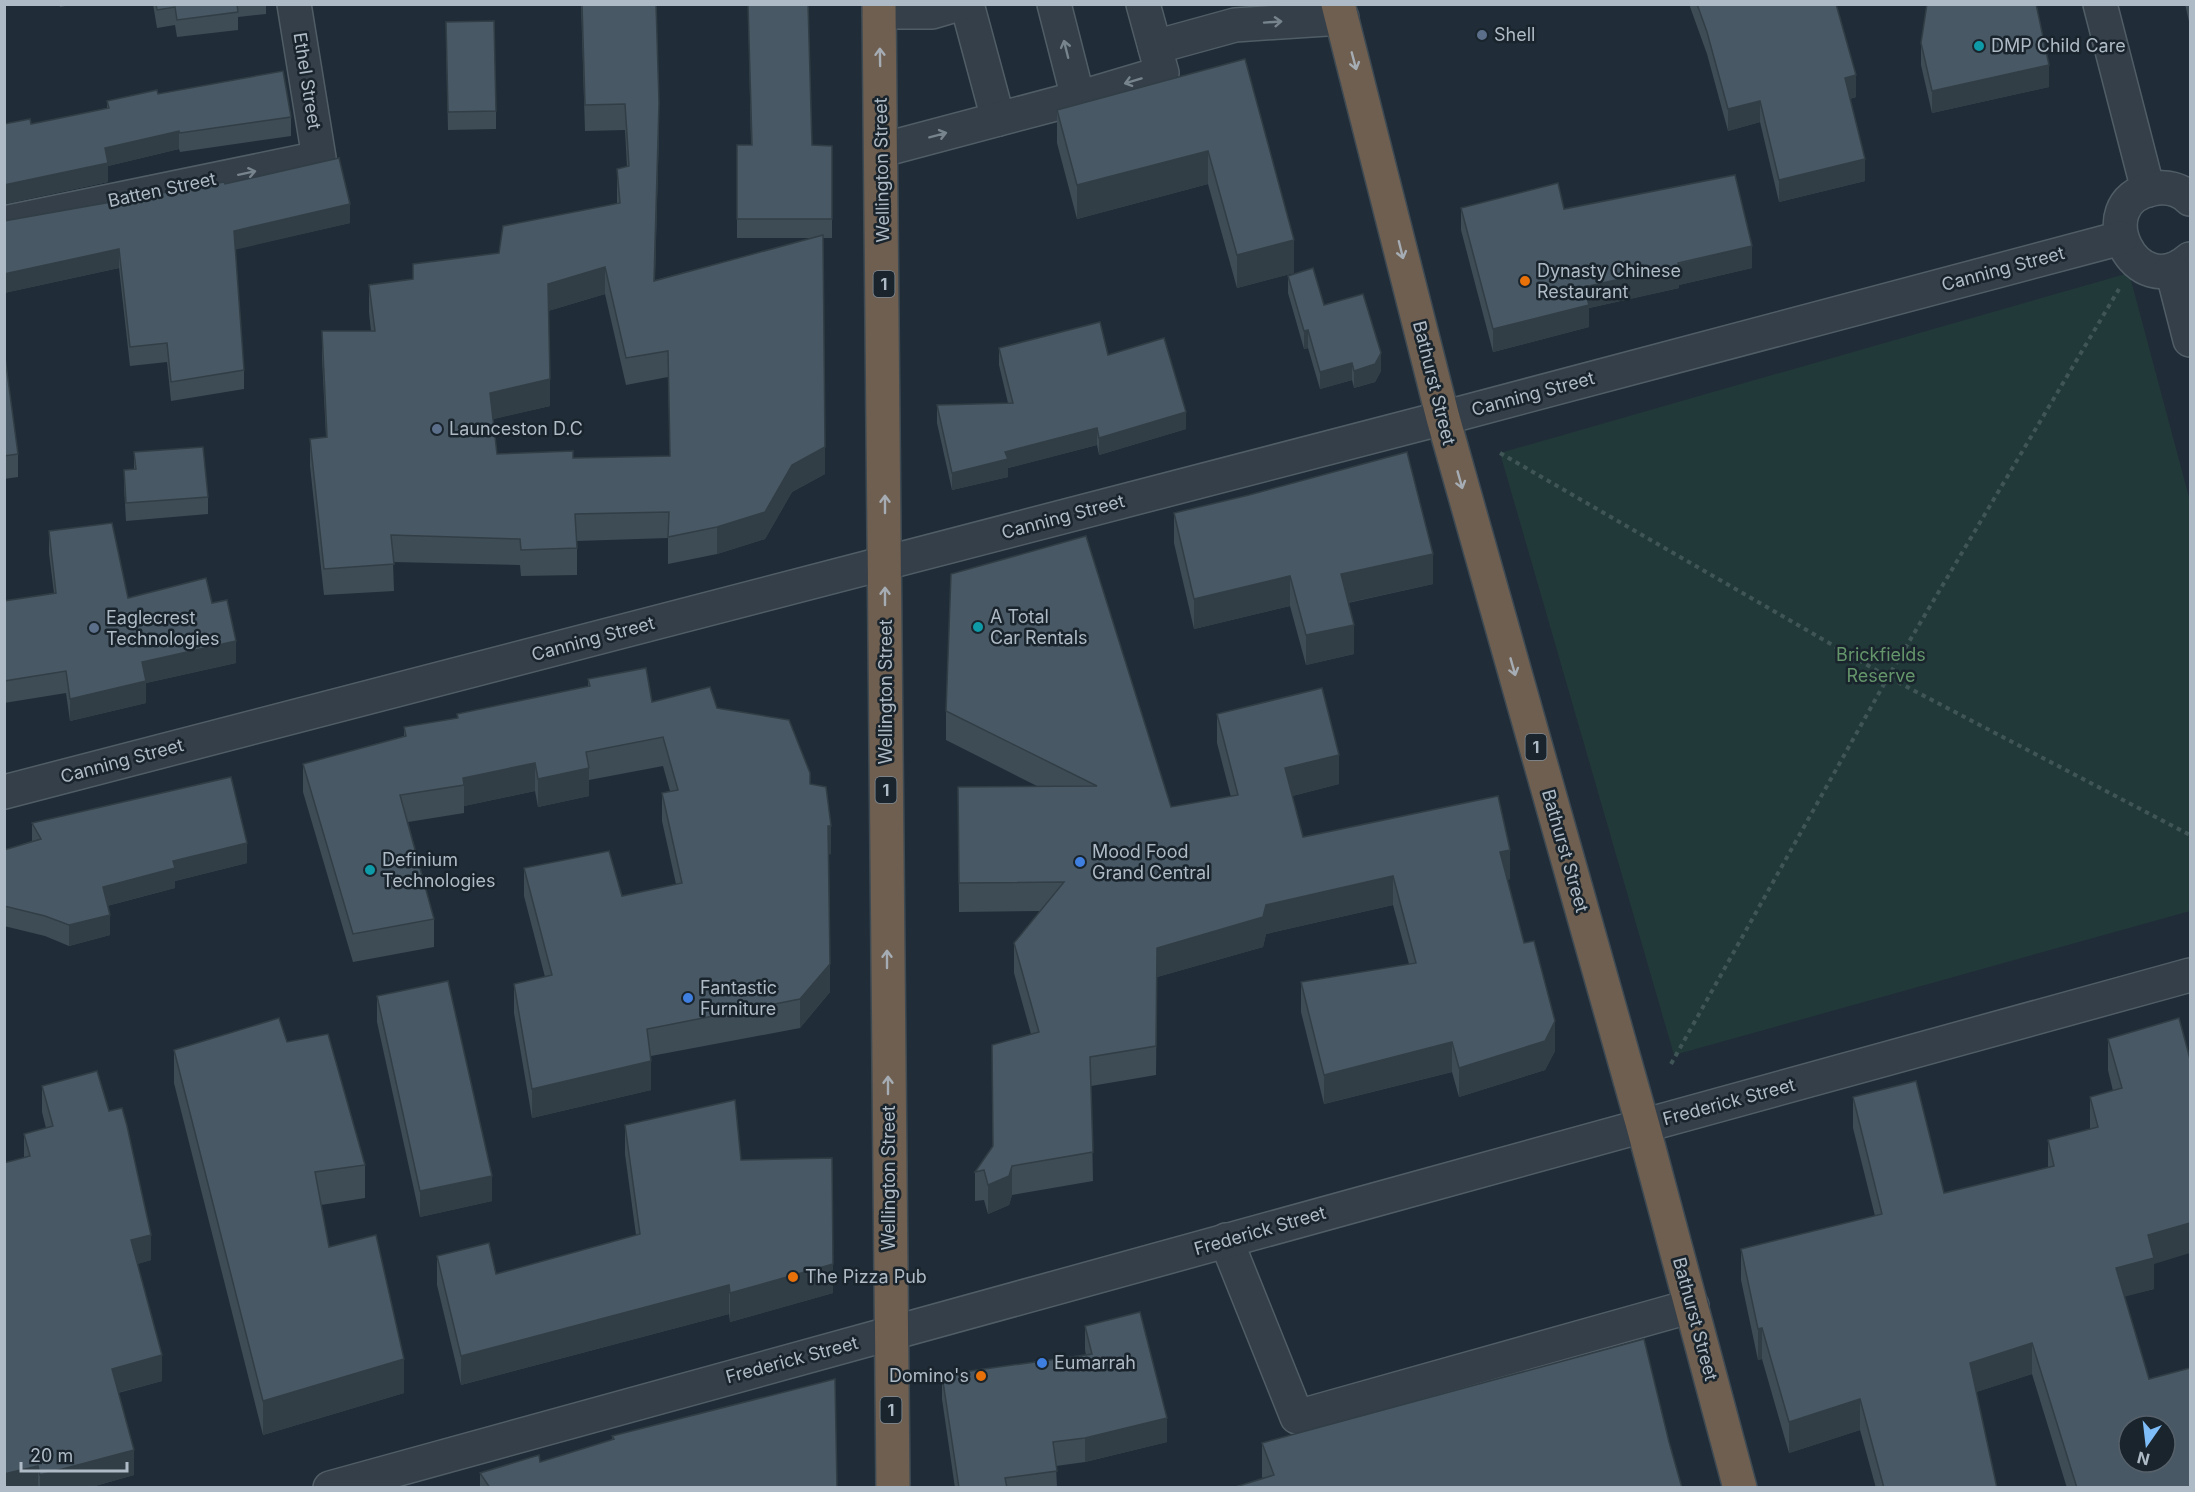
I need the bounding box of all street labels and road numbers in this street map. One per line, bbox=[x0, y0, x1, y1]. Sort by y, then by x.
street label: Ethel Street bbox=[289, 31, 326, 131]
street label: Wellington Street bbox=[870, 97, 893, 243]
street label: Batten Street bbox=[106, 168, 218, 211]
street label: Canning Street bbox=[1939, 242, 2067, 295]
road number: 1 bbox=[874, 271, 894, 297]
street label: Bathurst Street bbox=[1409, 319, 1460, 447]
street label: Canning Street bbox=[1469, 367, 1597, 420]
street label: Canning Street bbox=[999, 490, 1127, 543]
street label: Canning Street bbox=[529, 612, 657, 665]
street label: Wellington Street bbox=[875, 619, 896, 765]
street label: Canning Street bbox=[58, 734, 186, 787]
road number: 1 bbox=[1526, 734, 1546, 760]
road number: 1 bbox=[876, 777, 896, 803]
street label: Bathurst Street bbox=[1538, 787, 1593, 915]
street label: Frederick Street bbox=[1660, 1074, 1797, 1129]
street label: Wellington Street bbox=[878, 1105, 899, 1251]
street label: Frederick Street bbox=[1192, 1202, 1328, 1259]
street label: Bathurst Street bbox=[1669, 1255, 1722, 1383]
street label: Frederick Street bbox=[723, 1332, 860, 1387]
road number: 1 bbox=[880, 1397, 902, 1423]

